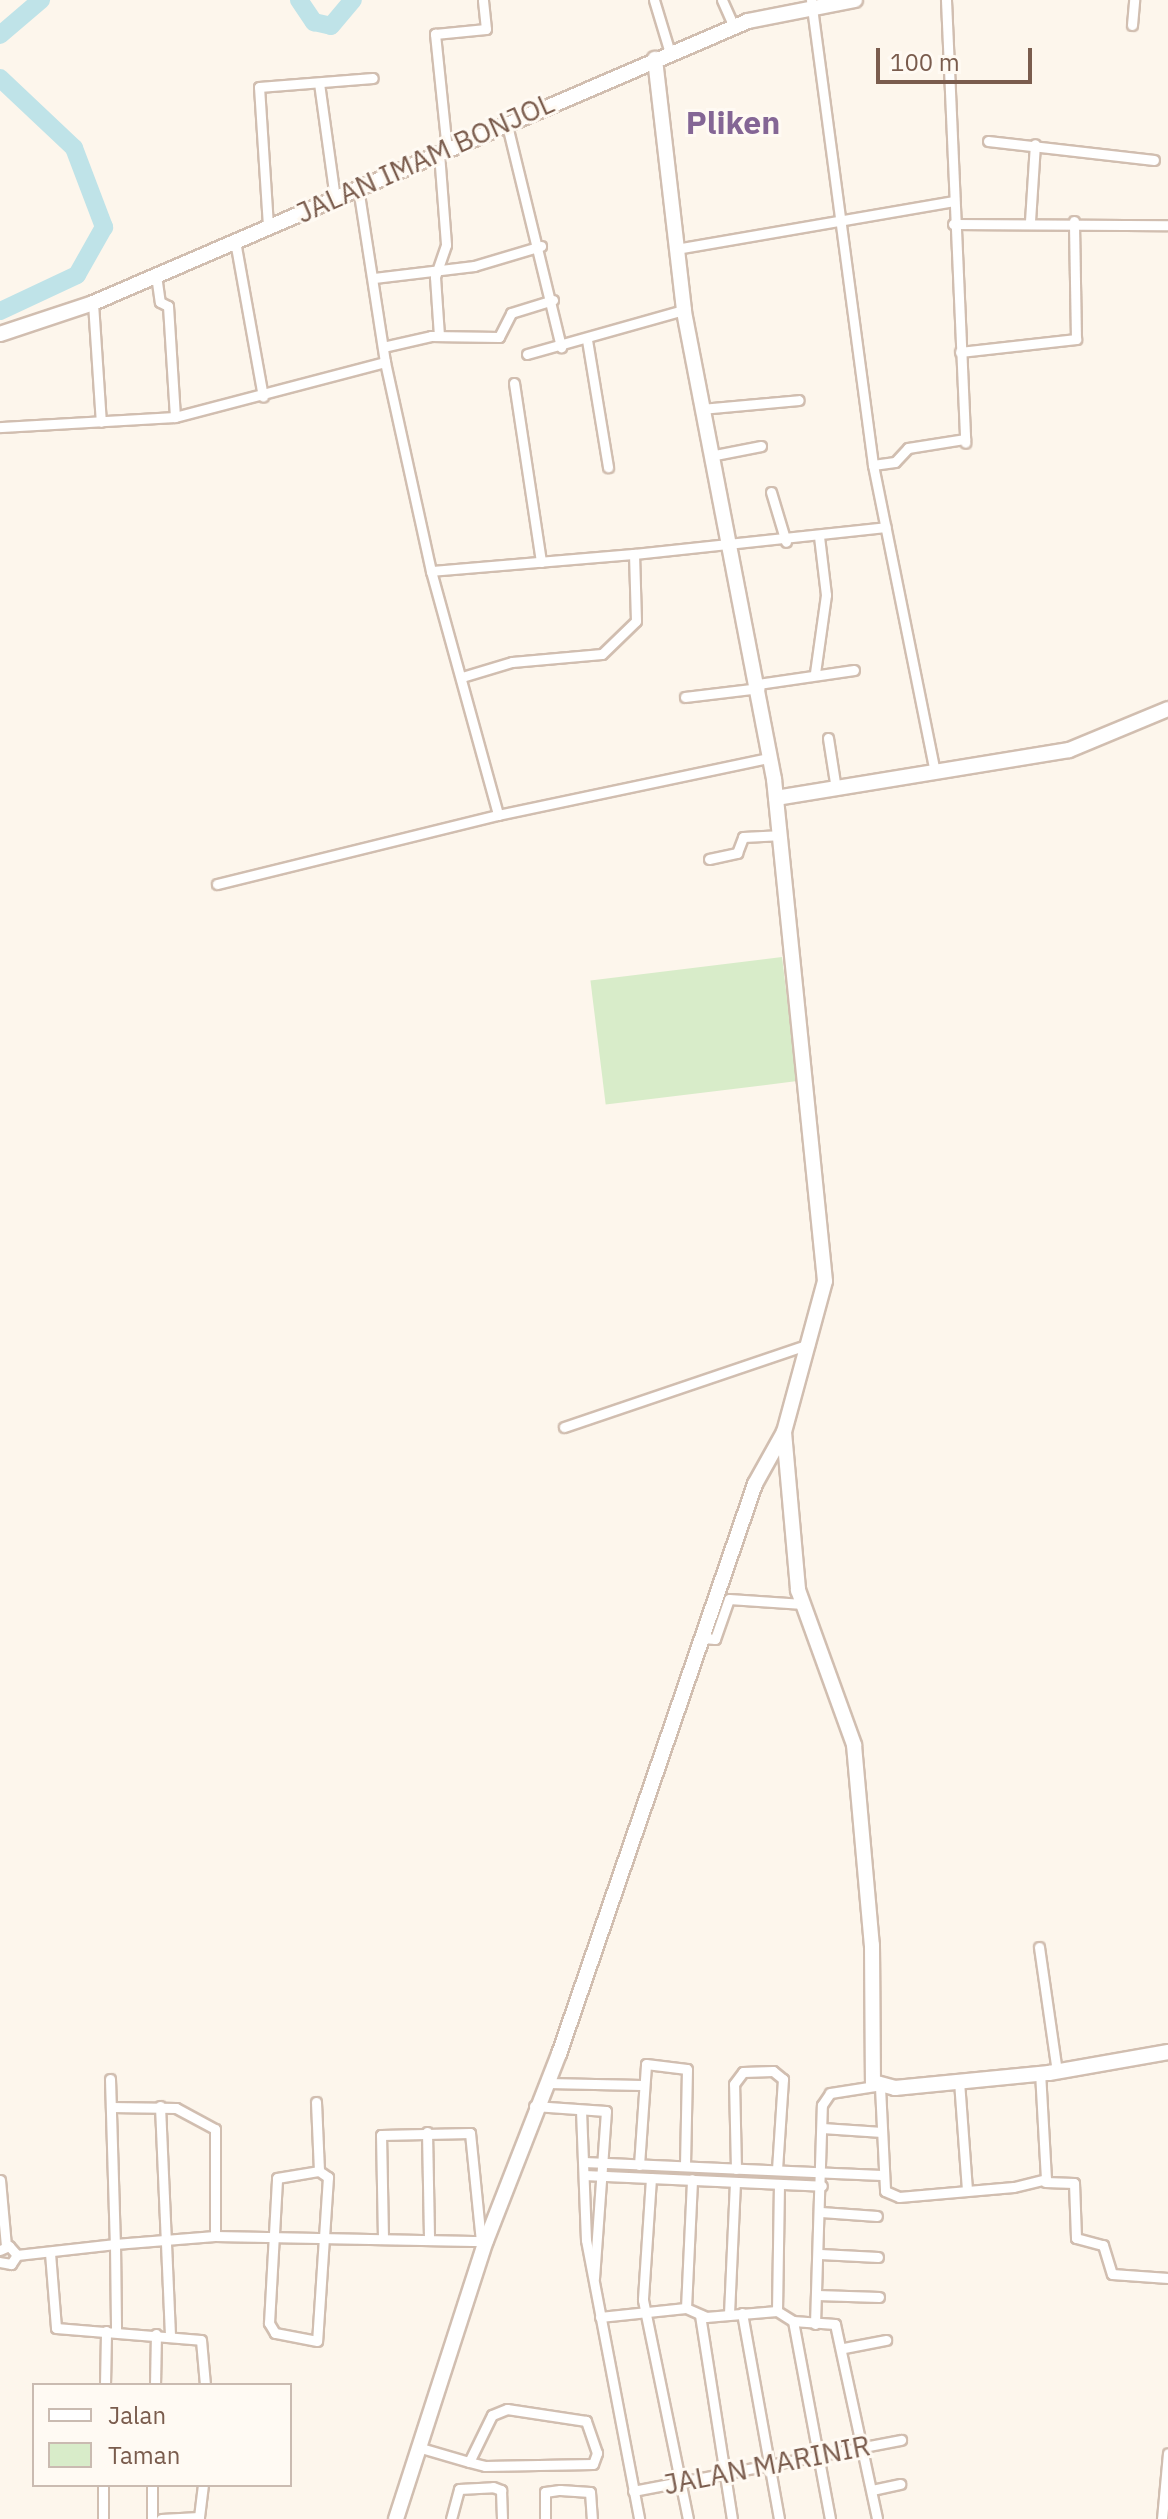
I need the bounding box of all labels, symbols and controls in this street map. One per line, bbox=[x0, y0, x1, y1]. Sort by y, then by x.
scale bar bbox=[880, 32, 1036, 82]
text: 100 m bbox=[890, 46, 960, 78]
street label: JALAN IMAM BONJOL bbox=[291, 86, 559, 230]
district label: Pliken bbox=[686, 103, 780, 141]
legend bbox=[32, 2383, 292, 2487]
text: Jalan bbox=[108, 2399, 166, 2431]
street label: JALAN MARINIR bbox=[661, 2429, 873, 2501]
text: Taman bbox=[108, 2439, 180, 2471]

